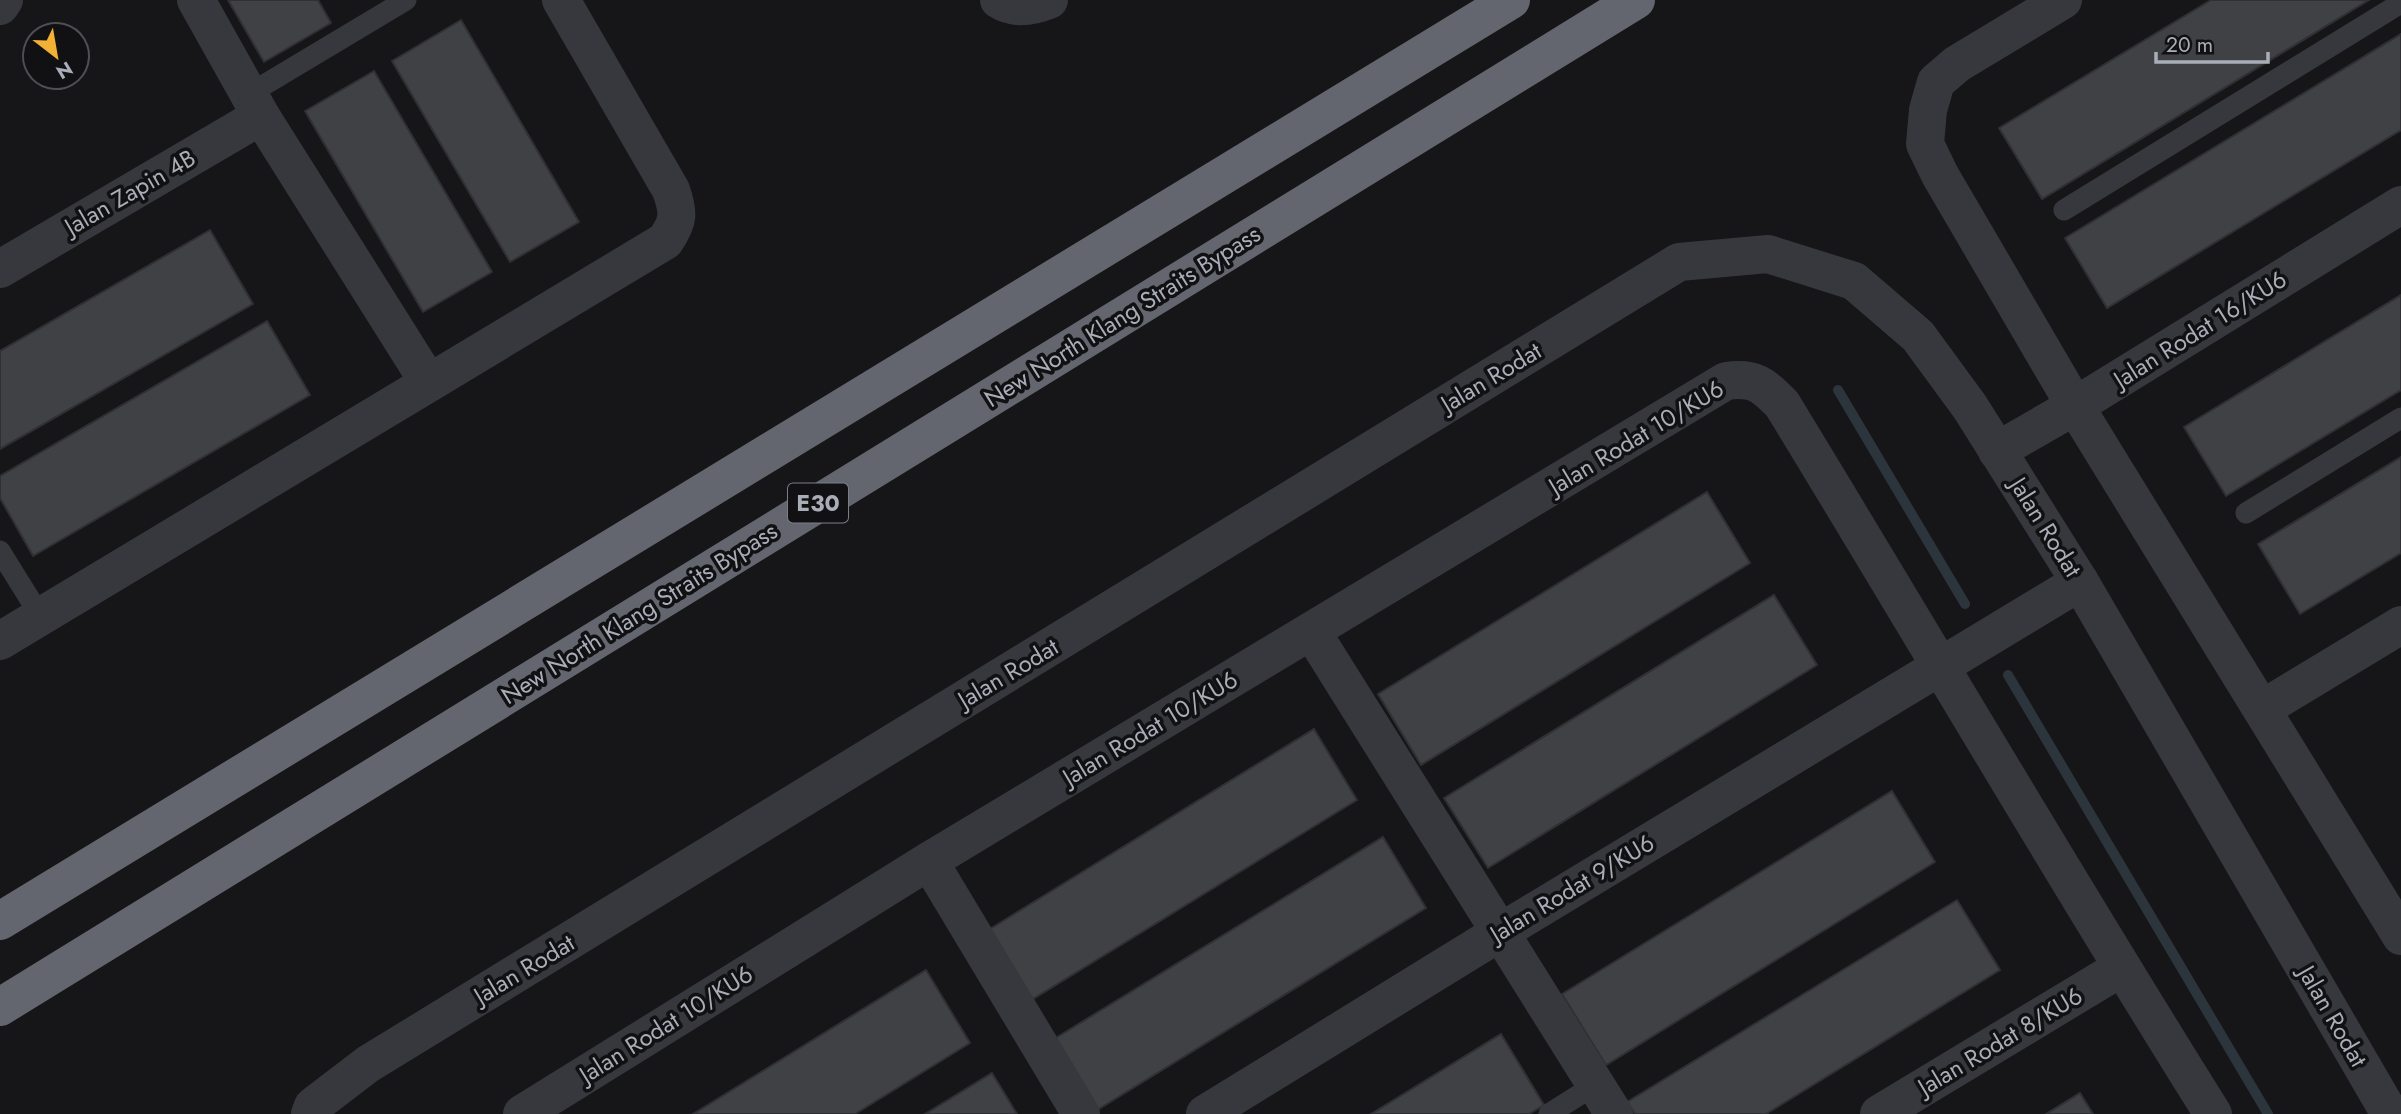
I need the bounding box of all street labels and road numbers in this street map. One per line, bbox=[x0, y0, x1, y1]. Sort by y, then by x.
street label: Jalan Zapin 4B bbox=[55, 140, 202, 245]
street label: New North Klang Straits Bypass bbox=[977, 216, 1267, 416]
street label: Jalan Rodat 16/KU6 bbox=[2104, 262, 2293, 398]
street label: Jalan Rodat bbox=[1432, 333, 1548, 422]
street label: Jalan Rodat 10/KU6 bbox=[1539, 371, 1730, 505]
street label: Jalan Rodat bbox=[2000, 468, 2091, 584]
road number: E30 bbox=[788, 484, 848, 523]
street label: New North Klang Straits Bypass bbox=[494, 513, 784, 713]
street label: Jalan Rodat bbox=[949, 629, 1065, 718]
street label: Jalan Rodat 10/KU6 bbox=[1053, 662, 1244, 796]
street label: Jalan Rodat 9/KU6 bbox=[1481, 825, 1661, 952]
street label: Jalan Rodat bbox=[465, 925, 581, 1014]
street label: Jalan Rodat 10/KU6 bbox=[570, 956, 760, 1093]
street label: Jalan Rodat bbox=[2288, 956, 2376, 1073]
street label: Jalan Rodat 8/KU6 bbox=[1909, 978, 2089, 1106]

